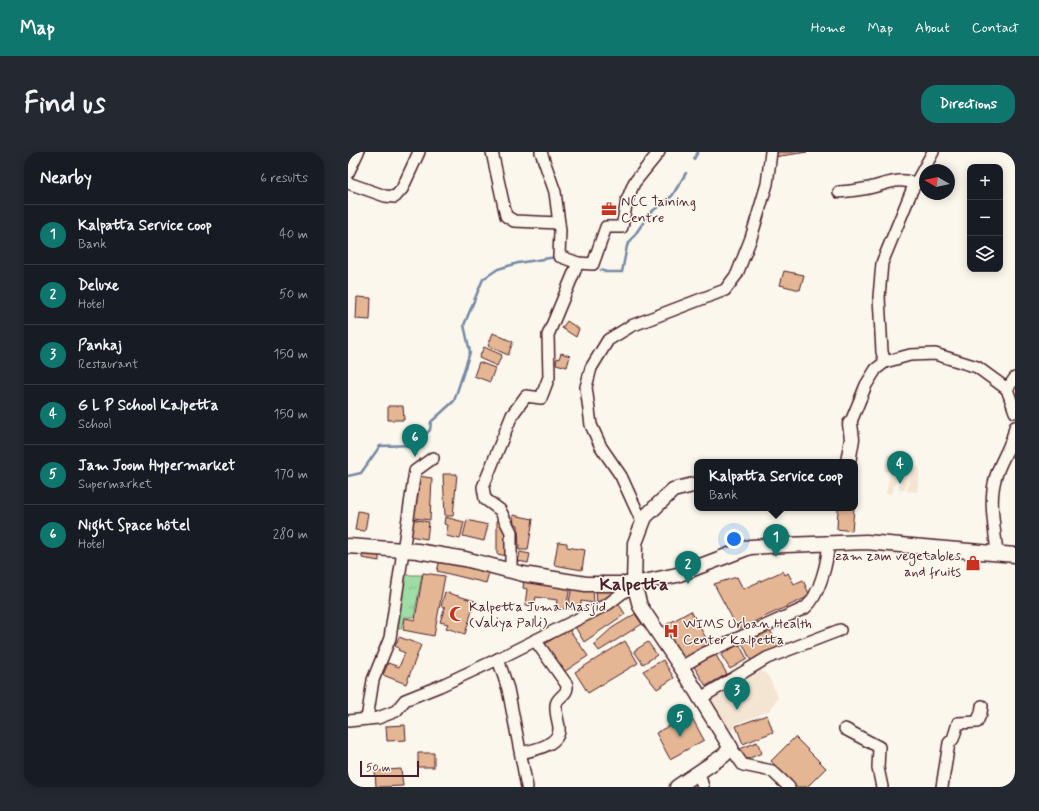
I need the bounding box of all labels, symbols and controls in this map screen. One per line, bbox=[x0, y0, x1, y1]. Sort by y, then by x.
text: Map bbox=[20, 16, 55, 41]
text: Home bbox=[811, 19, 845, 37]
text: Map bbox=[867, 19, 893, 37]
text: About bbox=[915, 19, 950, 37]
text: Contact bbox=[972, 19, 1019, 37]
button: Directions bbox=[921, 85, 1015, 123]
text: Find us bbox=[24, 86, 105, 123]
north arrow bbox=[919, 164, 955, 200]
map controls bbox=[967, 164, 1003, 272]
button: + bbox=[967, 164, 1003, 200]
text: Nearby bbox=[40, 167, 92, 189]
text: 6 results bbox=[260, 170, 308, 187]
place label: NCC Taining Centre bbox=[621, 193, 696, 227]
office icon: NCC Taining Centre bbox=[600, 200, 618, 218]
button: − bbox=[967, 200, 1003, 236]
text: Kalpatta Service coop bbox=[78, 216, 212, 236]
text: 1 bbox=[50, 226, 56, 243]
text: 40 m bbox=[279, 226, 308, 243]
text: Bank bbox=[78, 236, 107, 253]
button: layers bbox=[967, 236, 1003, 272]
text: Deluxe bbox=[78, 276, 119, 296]
text: 2 bbox=[50, 286, 56, 303]
text: 50 m bbox=[279, 286, 308, 303]
text: Hotel bbox=[78, 296, 104, 313]
text: Pankaj bbox=[78, 336, 122, 356]
text: 3 bbox=[50, 346, 56, 363]
text: 150 m bbox=[274, 346, 308, 363]
text: Restaurant bbox=[78, 356, 138, 373]
text: G L P School Kalpetta bbox=[78, 396, 218, 416]
text: 4 bbox=[49, 406, 57, 423]
text: 150 m bbox=[274, 406, 308, 423]
text: School bbox=[78, 416, 112, 433]
pin: 6 bbox=[402, 424, 428, 457]
pin: 4 bbox=[887, 451, 913, 484]
text: Jam Joom Hypermarket bbox=[78, 456, 235, 476]
popup bbox=[694, 459, 858, 511]
text: 5 bbox=[49, 466, 57, 483]
text: 170 m bbox=[274, 466, 308, 483]
text: Kalpatta Service coop bbox=[709, 467, 843, 487]
text: Supermarket bbox=[78, 476, 152, 493]
text: Bank bbox=[709, 487, 738, 504]
text: Night Space hôtel bbox=[78, 516, 190, 536]
pin: 1 bbox=[763, 524, 789, 557]
text: 6 bbox=[50, 526, 56, 543]
text: 280 m bbox=[273, 526, 308, 543]
your location bbox=[724, 529, 744, 549]
text: Hotel bbox=[78, 536, 104, 553]
place label: zam zam vegetables and fruits bbox=[835, 547, 961, 581]
pin: 2 bbox=[675, 551, 701, 584]
shop icon: zam zam vegetables and fruits bbox=[964, 554, 982, 572]
district label: Kalpetta bbox=[600, 573, 668, 597]
place label: Kalpetta Juma Masjid (Valiya Palli) bbox=[469, 598, 606, 632]
mosque icon: Kalpetta Juma Masjid (Valiya Palli) bbox=[448, 605, 466, 623]
place label: WIMS Urban Health Center Kalpetta bbox=[683, 615, 812, 649]
hospital icon: WIMS Urban Health Center Kalpetta bbox=[662, 622, 680, 640]
pin: 3 bbox=[724, 677, 750, 710]
pin: 5 bbox=[667, 704, 693, 737]
scale bar bbox=[360, 759, 419, 778]
text: 50 m bbox=[366, 761, 391, 775]

